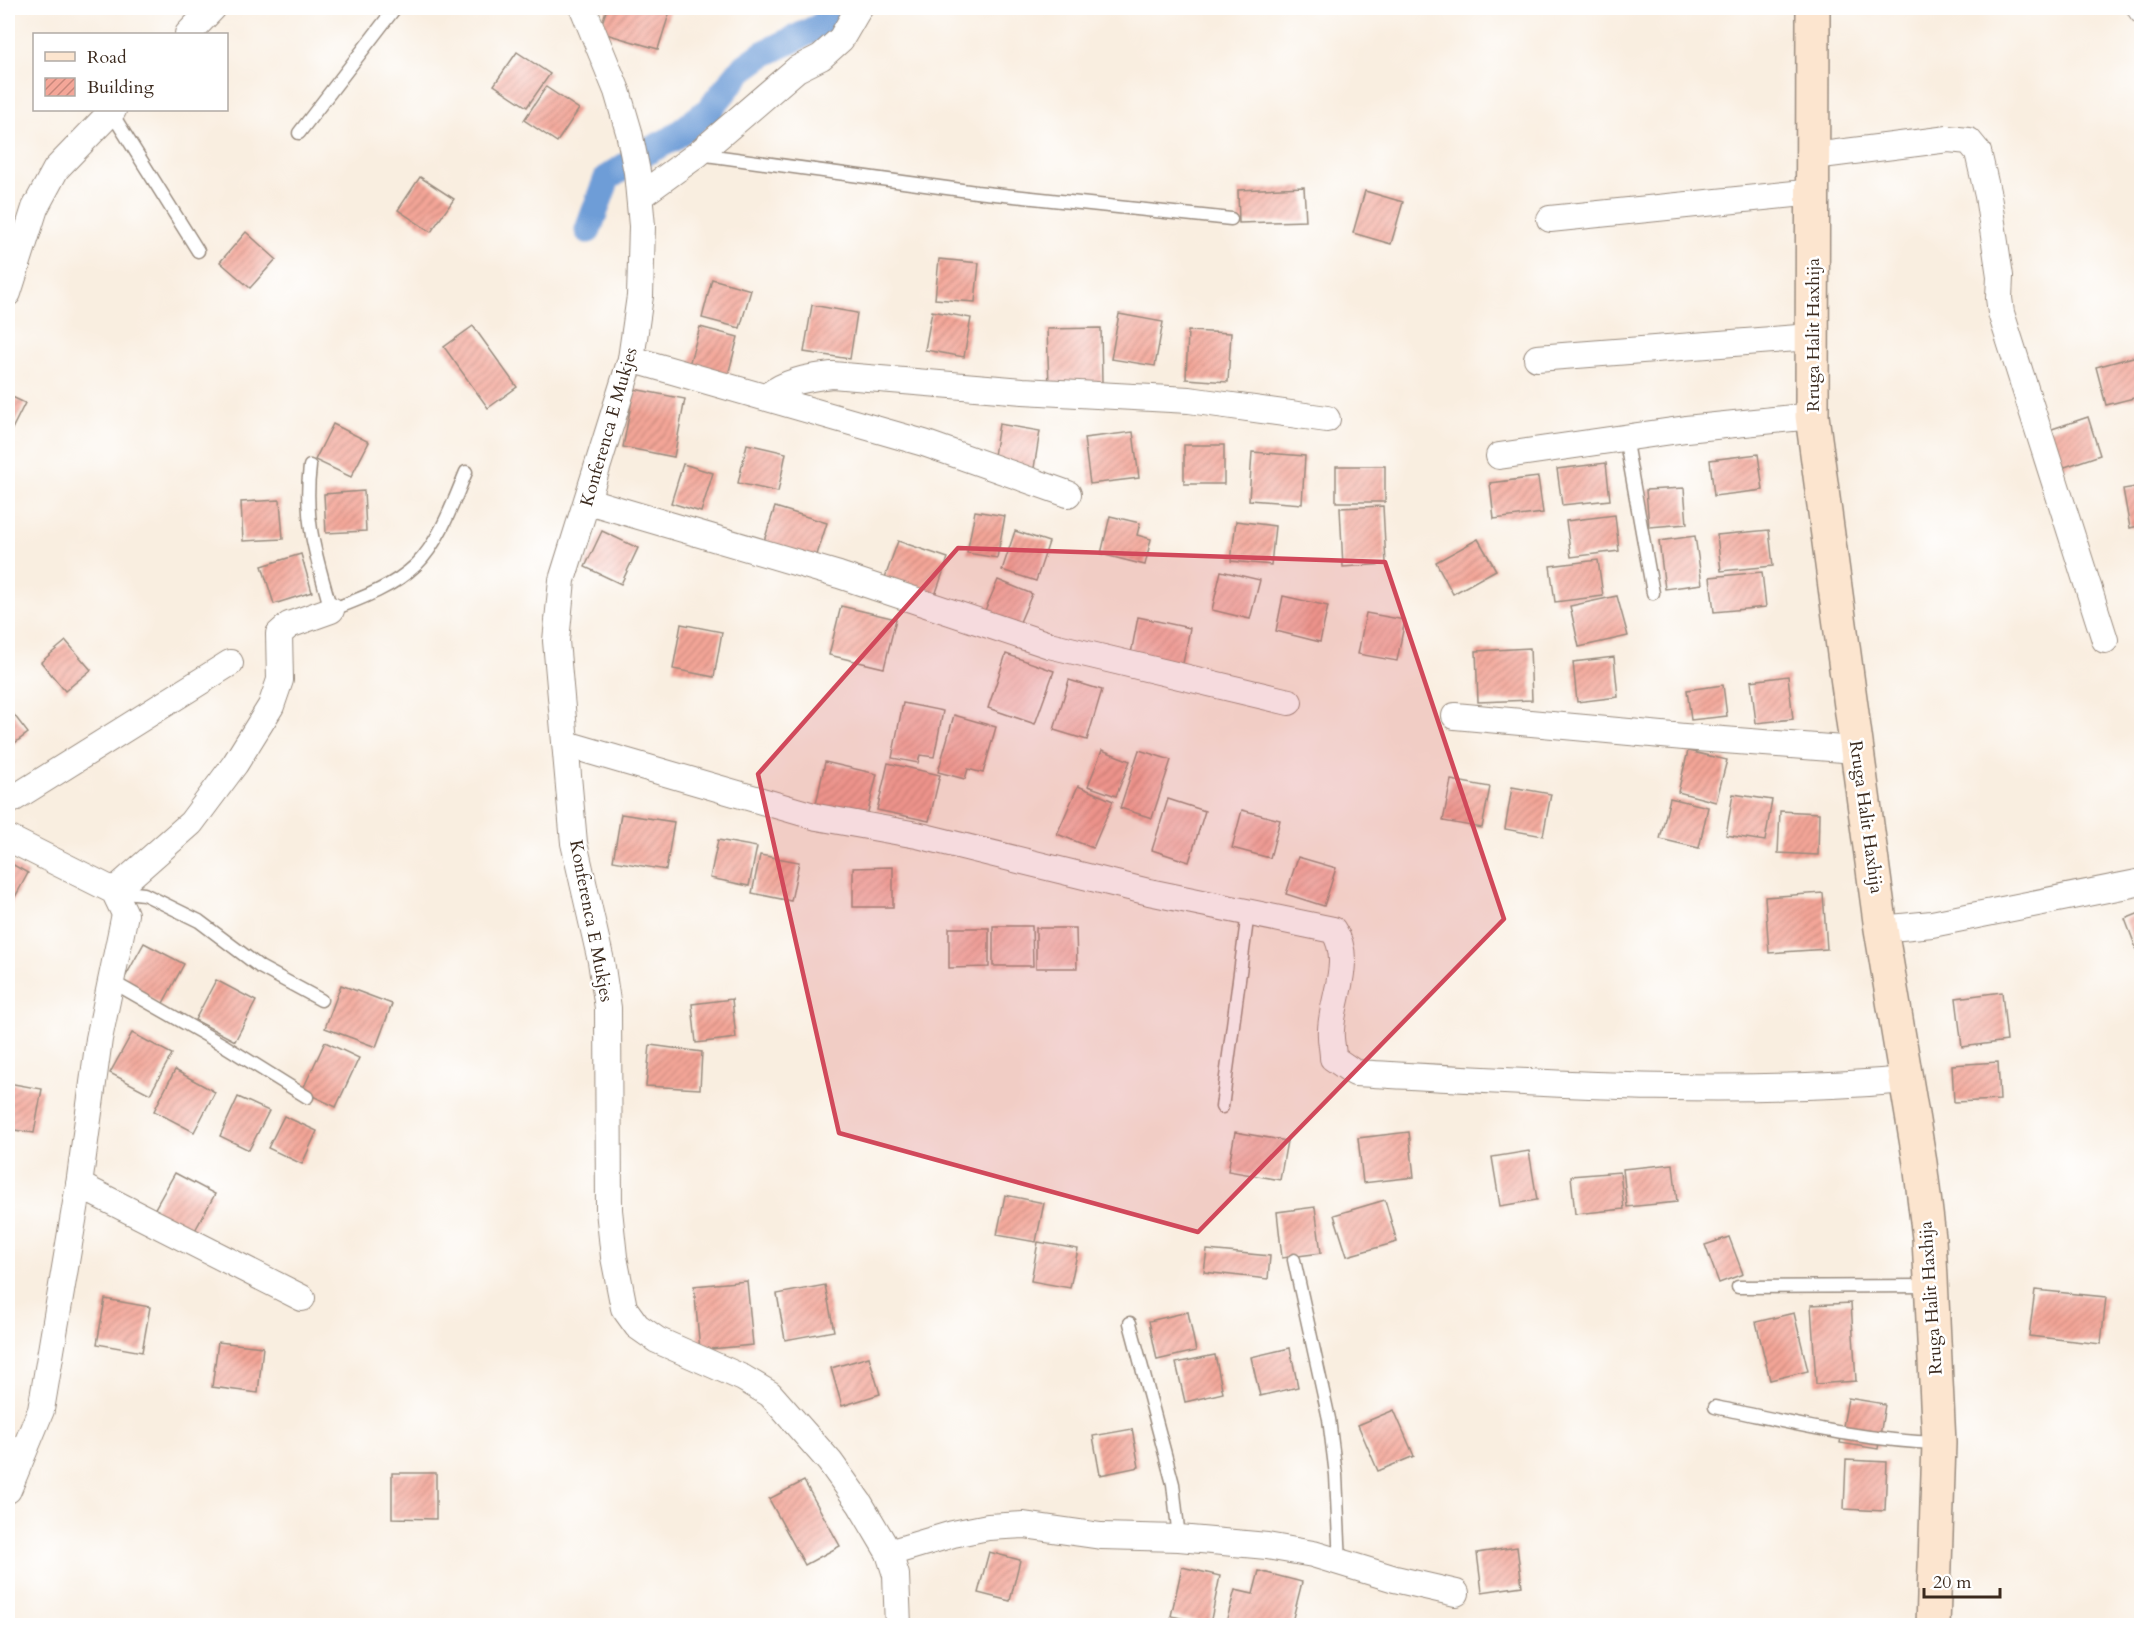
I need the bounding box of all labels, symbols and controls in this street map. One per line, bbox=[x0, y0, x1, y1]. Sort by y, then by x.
legend bbox=[33, 33, 228, 111]
text: Road bbox=[87, 45, 127, 70]
text: Building bbox=[87, 75, 155, 100]
street label: Rruga Halit Haxhija bbox=[1801, 258, 1826, 412]
street label: Konferenca E Mukjes bbox=[574, 344, 644, 510]
street label: Rruga Halit Haxhija bbox=[1843, 739, 1889, 895]
street label: Konferenca E Mukjes bbox=[563, 838, 619, 1004]
street label: Rruga Halit Haxhija bbox=[1913, 1220, 1949, 1376]
scale bar bbox=[1924, 1561, 2000, 1599]
text: 20 m bbox=[1933, 1570, 1972, 1595]

